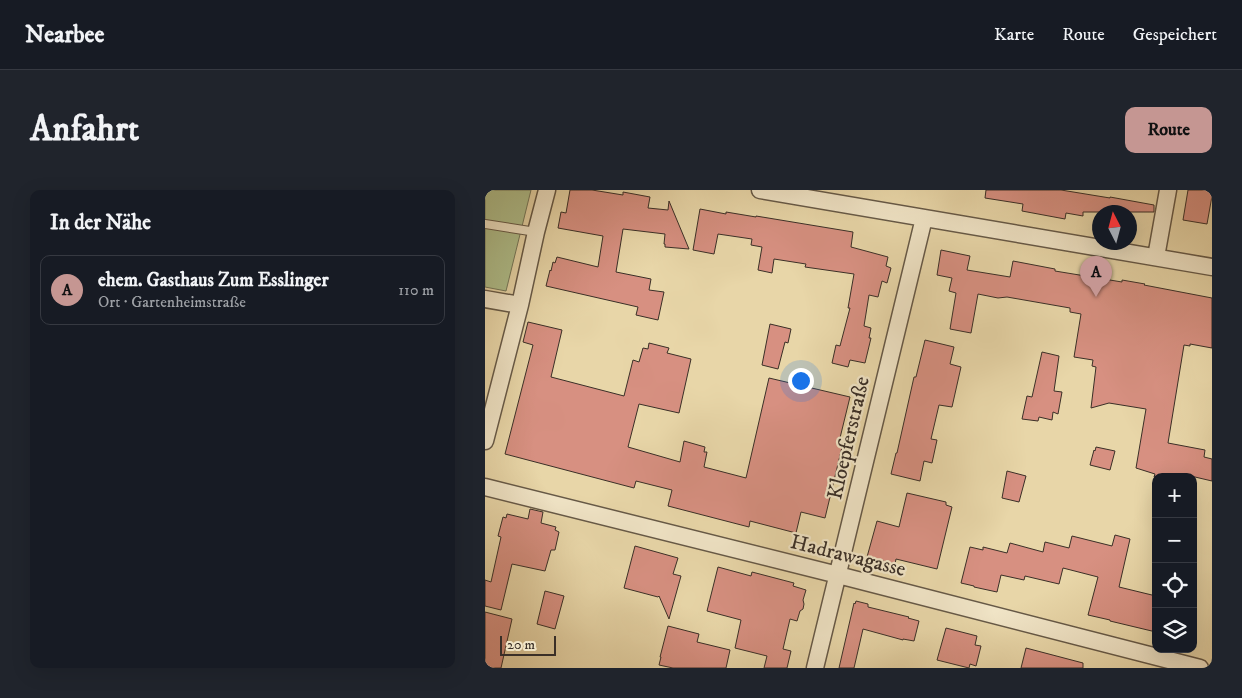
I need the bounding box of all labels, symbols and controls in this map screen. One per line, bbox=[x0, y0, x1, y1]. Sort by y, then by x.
text: Nearbee bbox=[25, 20, 104, 50]
text: Karte bbox=[994, 24, 1034, 46]
text: Route bbox=[1062, 24, 1105, 46]
text: Gespeichert bbox=[1133, 24, 1217, 46]
button: Route bbox=[1125, 107, 1212, 153]
text: Anfahrt bbox=[30, 108, 139, 152]
north arrow bbox=[1092, 205, 1137, 250]
text: In der Nähe bbox=[50, 210, 151, 236]
pin: A bbox=[1080, 256, 1112, 297]
text: ehem. Gasthaus Zum Esslinger bbox=[98, 269, 329, 292]
text: A bbox=[62, 280, 72, 300]
text: 110 m bbox=[398, 280, 434, 300]
text: Ort · Gartenheimstraße bbox=[98, 292, 246, 312]
your location bbox=[788, 368, 814, 394]
street label: Kloepferstraße bbox=[822, 374, 876, 502]
map controls bbox=[1152, 473, 1197, 653]
button: + bbox=[1152, 473, 1197, 518]
button: − bbox=[1152, 518, 1197, 563]
street label: Hadrawagasse bbox=[788, 529, 909, 583]
button: locate bbox=[1152, 563, 1197, 608]
button: layers bbox=[1152, 608, 1197, 653]
scale bar bbox=[500, 633, 556, 656]
text: 20 m bbox=[507, 636, 535, 654]

